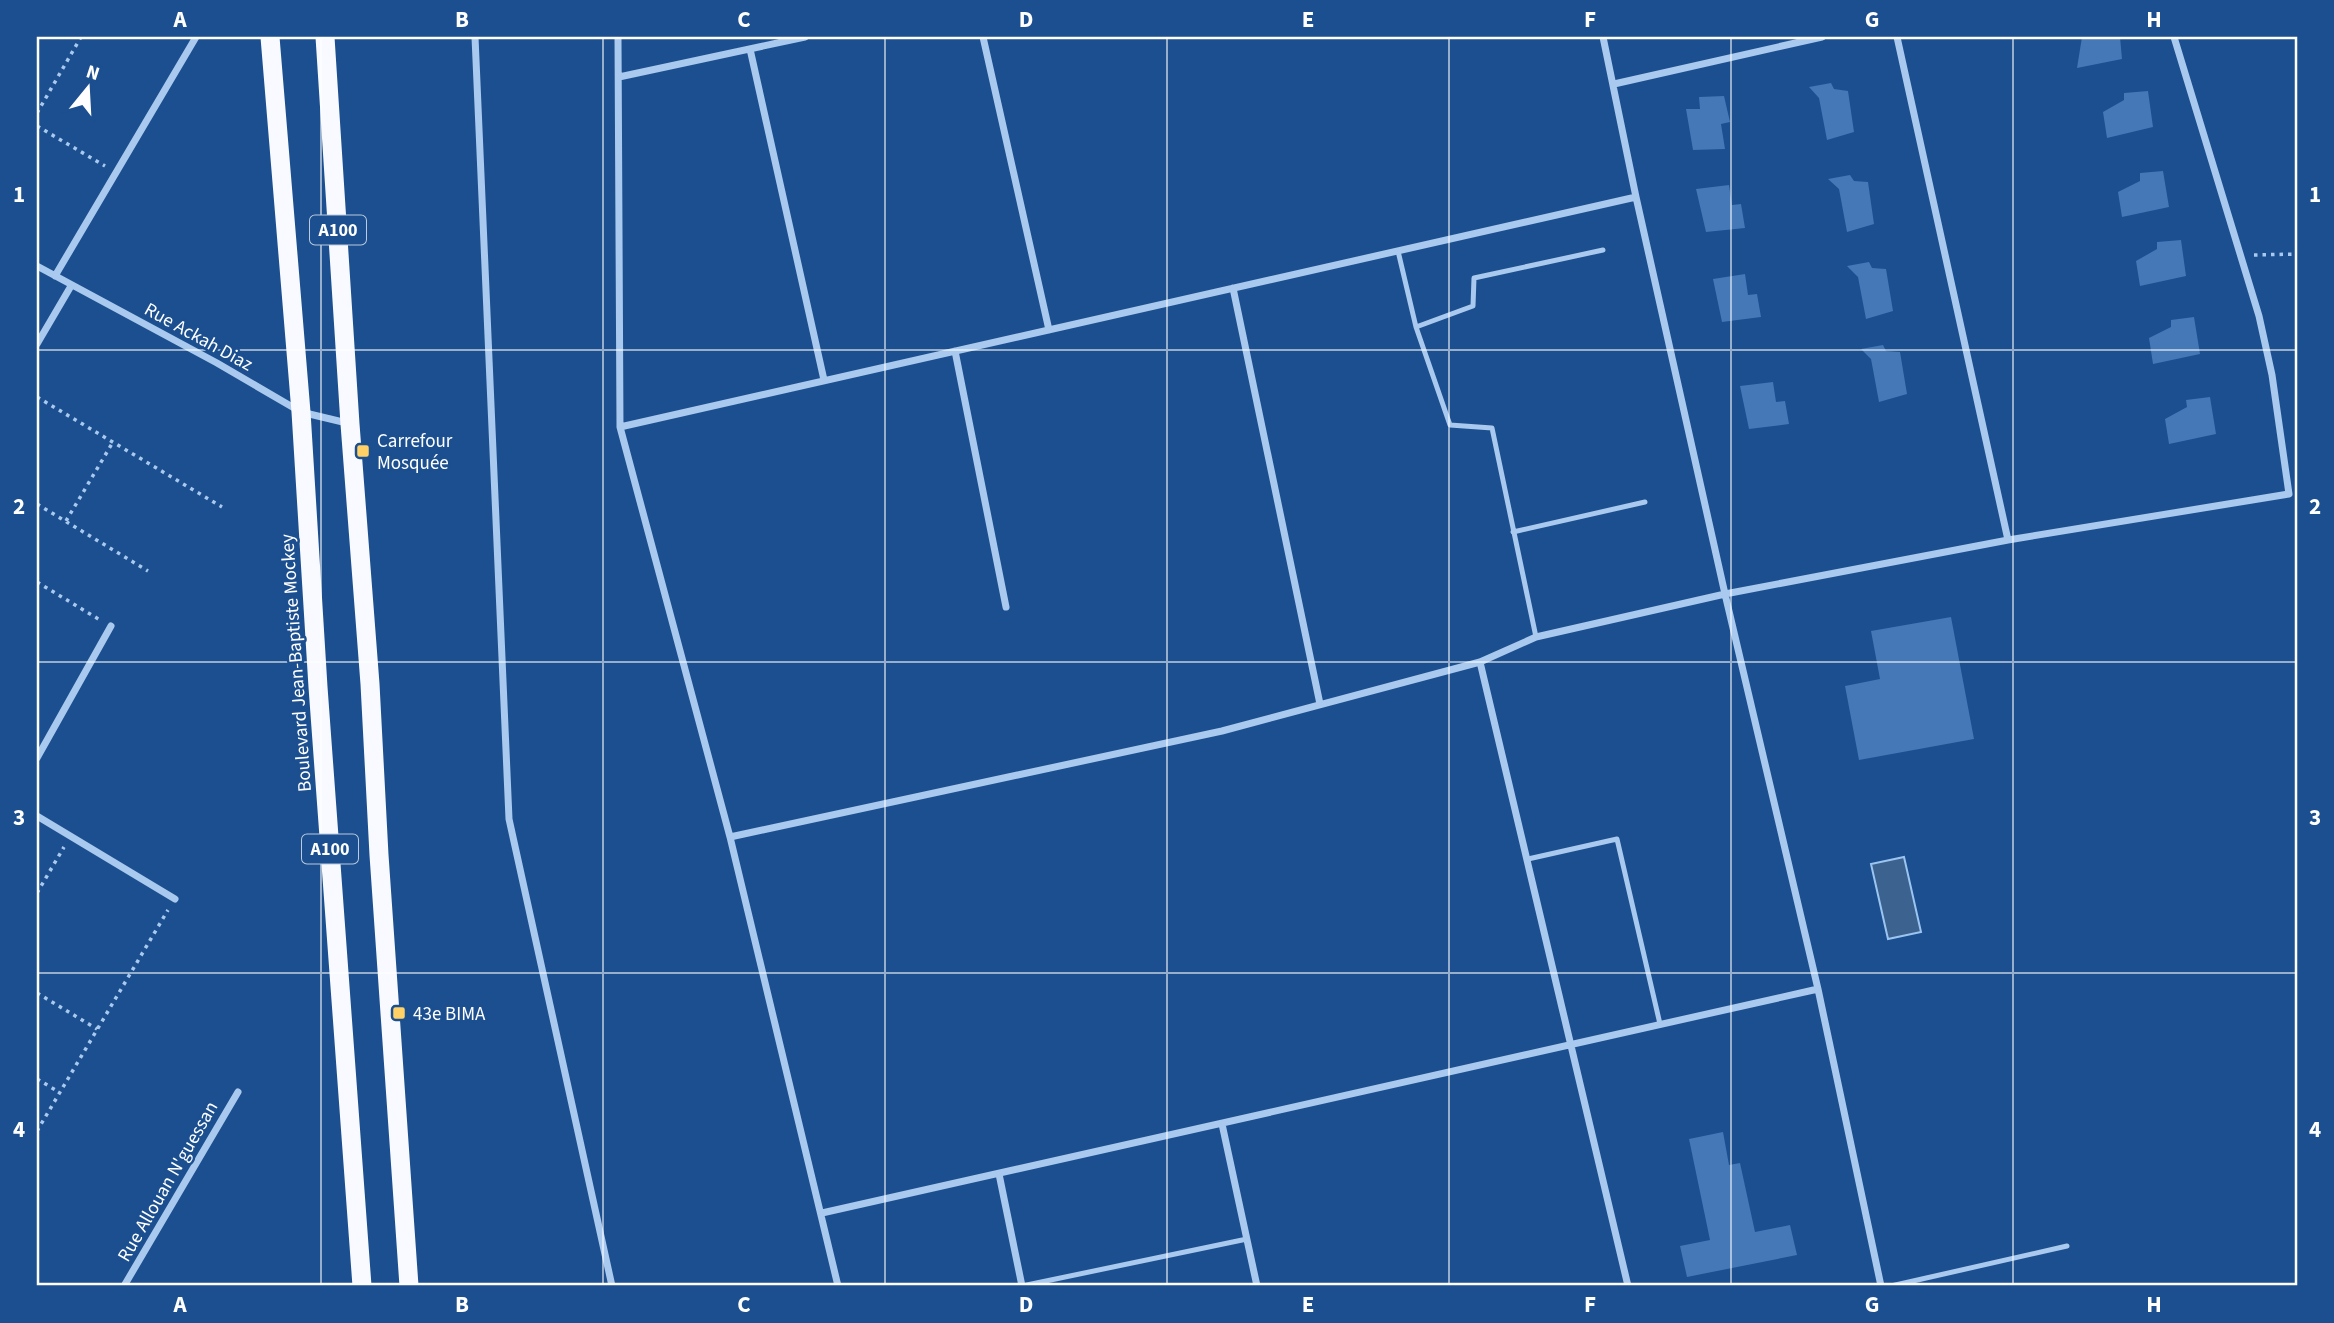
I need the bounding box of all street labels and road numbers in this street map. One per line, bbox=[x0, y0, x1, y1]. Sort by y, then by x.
road number: A100 bbox=[310, 215, 366, 244]
street label: Rue Ackah Diaz bbox=[139, 296, 257, 378]
street label: Boulevard Jean-Baptiste Mockey bbox=[274, 533, 319, 793]
road number: A100 bbox=[302, 834, 358, 864]
street label: Rue Allouan N'guessan bbox=[111, 1097, 225, 1267]

